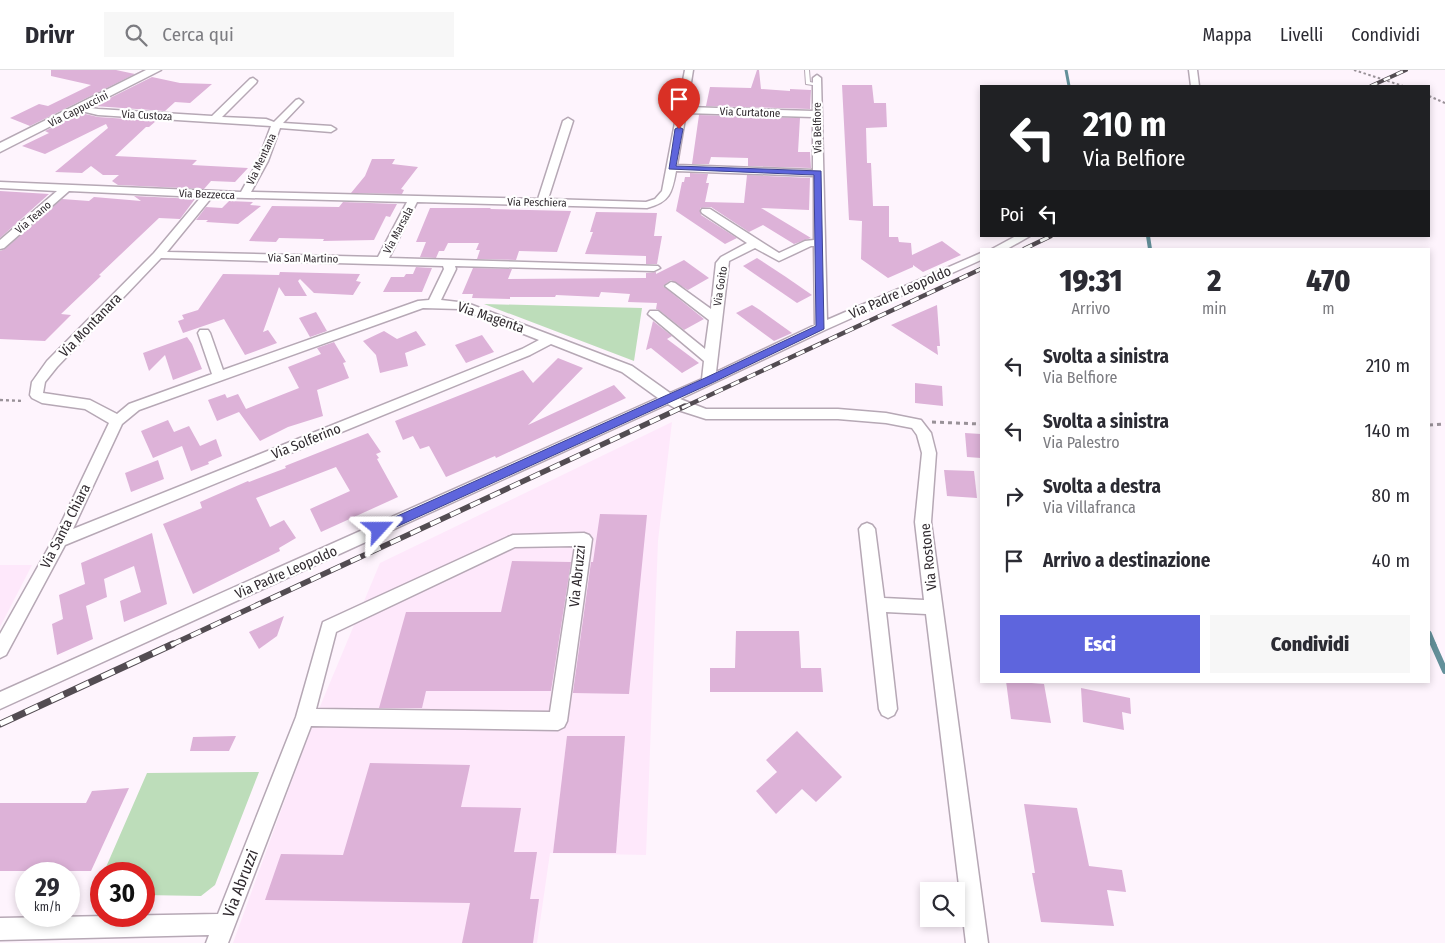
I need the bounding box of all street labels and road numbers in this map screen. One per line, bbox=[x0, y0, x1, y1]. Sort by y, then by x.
street label: Via Cappuccini bbox=[46, 89, 110, 130]
street label: Via Belfiore bbox=[811, 102, 824, 154]
street label: Via Curtatone bbox=[719, 105, 781, 120]
street label: Via Custoza bbox=[121, 108, 173, 123]
street label: Via Mentana bbox=[244, 131, 279, 187]
street label: Via Bezzecca bbox=[179, 187, 235, 202]
street label: Via Peschiera bbox=[507, 195, 567, 210]
street label: Via Teano bbox=[13, 198, 54, 236]
street label: Via Marsala bbox=[381, 204, 416, 256]
street label: Via San Martino bbox=[268, 251, 339, 266]
street label: Via Padre Leopoldo bbox=[847, 262, 954, 323]
street label: Via Goito bbox=[711, 265, 730, 307]
street label: Via Montanara bbox=[56, 290, 125, 361]
street label: Via Magenta bbox=[455, 298, 527, 337]
street label: Via Solferino bbox=[269, 420, 343, 463]
street label: Via Santa Chiara bbox=[37, 481, 94, 571]
street label: Via Rostone bbox=[917, 522, 940, 591]
street label: Via Padre Leopoldo bbox=[233, 542, 340, 603]
street label: Via Abruzzi bbox=[566, 544, 589, 608]
street label: Via Abruzzi bbox=[219, 846, 262, 920]

